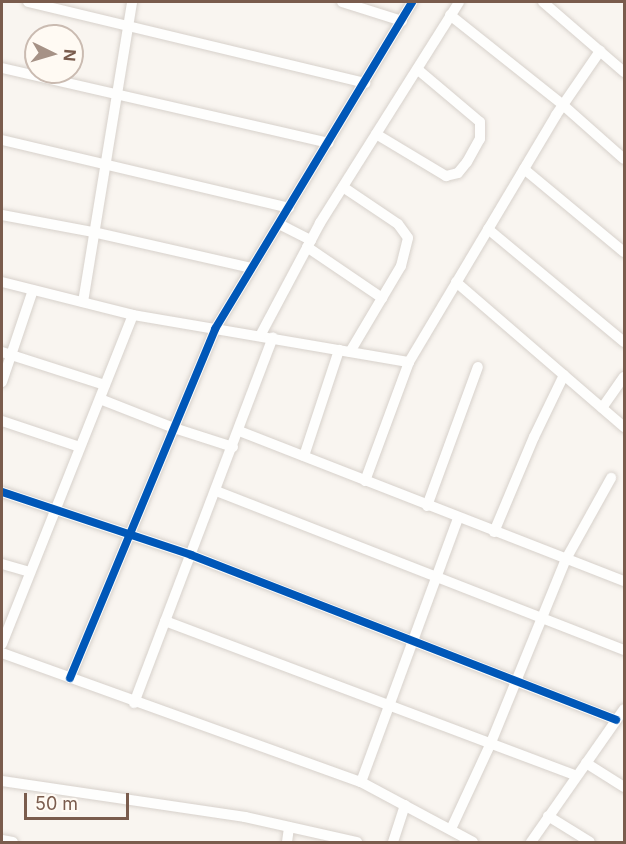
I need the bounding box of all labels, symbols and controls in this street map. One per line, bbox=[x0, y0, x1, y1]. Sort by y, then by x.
north arrow bbox=[24, 24, 84, 84]
text: N bbox=[59, 48, 80, 62]
scale bar bbox=[27, 781, 132, 819]
text: 50 m bbox=[35, 793, 78, 814]

